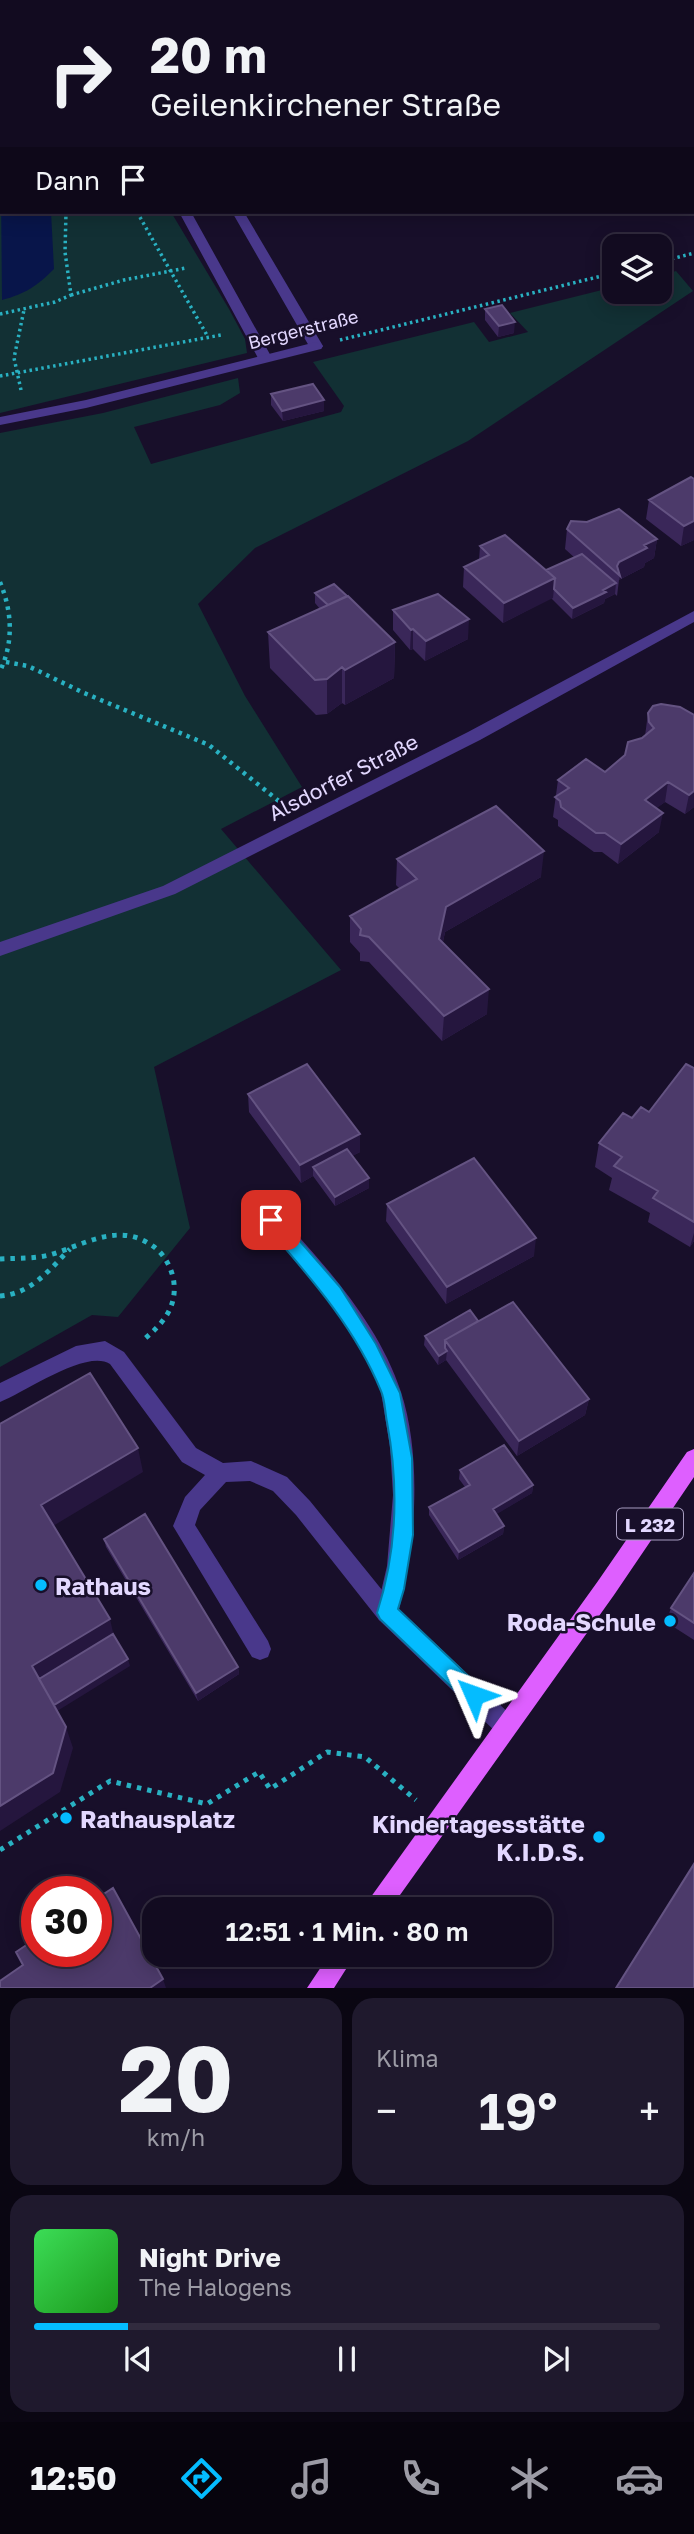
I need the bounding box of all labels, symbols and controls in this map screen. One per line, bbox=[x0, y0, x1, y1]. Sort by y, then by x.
text: 20 m bbox=[150, 25, 267, 84]
icon: right bbox=[35, 28, 126, 119]
text: Geilenkirchener Straße bbox=[150, 85, 501, 123]
icon: arrive bbox=[114, 161, 152, 199]
text: Dann bbox=[35, 165, 100, 196]
map controls bbox=[602, 234, 672, 304]
button: layers bbox=[602, 234, 672, 304]
street label: Bergerstraße bbox=[246, 305, 360, 353]
street label: Alsdorfer Straße bbox=[264, 728, 422, 826]
pin bbox=[241, 1190, 301, 1250]
icon: arrive bbox=[252, 1201, 290, 1239]
road number: L 232 bbox=[617, 1508, 683, 1540]
place label: Rathaus bbox=[55, 1571, 151, 1600]
marker: Rathaus bbox=[33, 1577, 49, 1593]
place label: Roda-Schule bbox=[507, 1607, 656, 1636]
marker: Roda-Schule bbox=[662, 1613, 678, 1629]
position arrow bbox=[437, 1658, 511, 1732]
place label: Rathausplatz bbox=[80, 1804, 235, 1833]
place label: Kindertagesstätte K.I.D.S. bbox=[372, 1809, 585, 1866]
marker: Rathausplatz bbox=[58, 1810, 74, 1826]
marker: Kindertagesstätte K.I.D.S. bbox=[591, 1829, 607, 1845]
speed limit sign: 30 bbox=[21, 1876, 112, 1967]
text: 12:51 · 1 Min. · 80 m bbox=[225, 1916, 469, 1947]
text: 20 bbox=[119, 2023, 233, 2132]
text: Klima bbox=[376, 2044, 439, 2072]
text: 19° bbox=[479, 2079, 557, 2141]
text: − bbox=[376, 2088, 397, 2133]
text: + bbox=[639, 2088, 660, 2133]
text: km/h bbox=[147, 2123, 205, 2151]
text: Night Drive bbox=[139, 2242, 281, 2273]
text: The Halogens bbox=[139, 2273, 292, 2301]
icon: previous bbox=[119, 2340, 157, 2378]
icon: pause bbox=[328, 2340, 366, 2378]
icon: next bbox=[537, 2340, 575, 2378]
icon: directions bbox=[177, 2454, 226, 2503]
icon: music bbox=[287, 2454, 336, 2503]
icon: phone bbox=[396, 2454, 445, 2503]
icon: climate bbox=[505, 2454, 554, 2503]
icon: car bbox=[615, 2454, 664, 2503]
text: 12:50 bbox=[30, 2459, 117, 2497]

